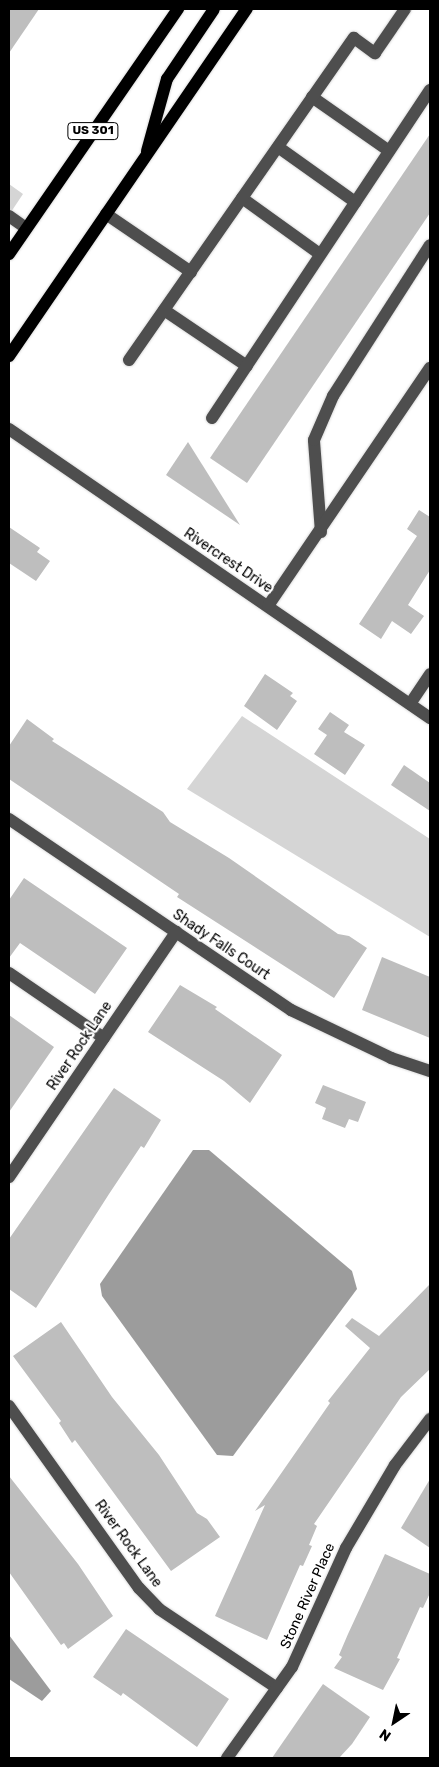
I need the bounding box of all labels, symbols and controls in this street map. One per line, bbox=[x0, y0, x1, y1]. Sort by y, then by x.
road number: US 301 bbox=[67, 122, 119, 140]
street label: Rivercrest Drive bbox=[180, 525, 276, 597]
street label: Shady Falls Court bbox=[169, 906, 273, 984]
street label: River Rock Lane bbox=[44, 998, 116, 1094]
street label: River Rock Lane bbox=[91, 1497, 165, 1591]
street label: Stone River Place bbox=[277, 1540, 339, 1652]
north arrow bbox=[369, 1697, 419, 1747]
text: N bbox=[376, 1725, 394, 1745]

